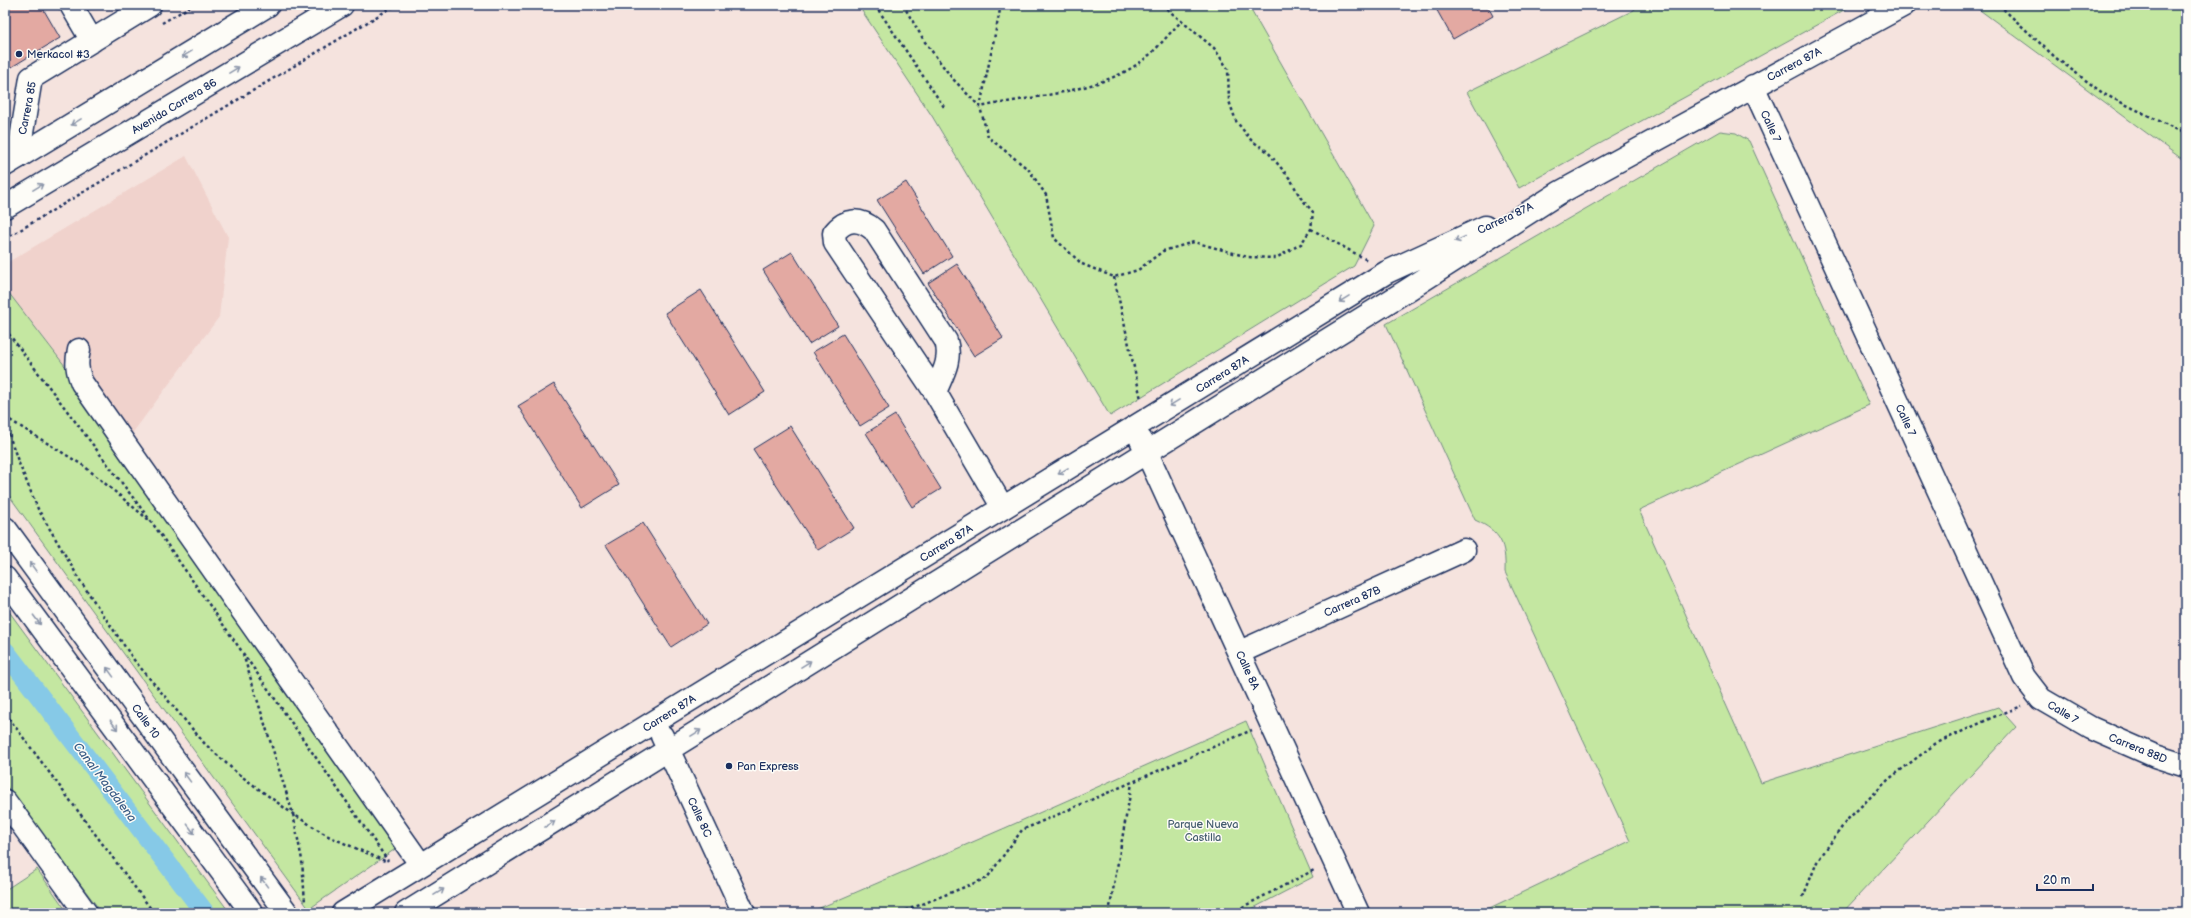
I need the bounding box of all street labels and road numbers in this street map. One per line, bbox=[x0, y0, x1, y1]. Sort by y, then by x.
street label: Carrera 87A bbox=[1765, 45, 1824, 84]
street label: Avenida Carrera 86 bbox=[129, 76, 219, 137]
street label: Carrera 85 bbox=[16, 80, 39, 136]
street label: Calle 7 bbox=[1758, 108, 1784, 145]
street label: Carrera 87A bbox=[1475, 200, 1535, 237]
street label: Carrera 87A bbox=[1193, 353, 1251, 396]
street label: Calle 7 bbox=[1893, 402, 1919, 439]
street label: Carrera 87A bbox=[917, 522, 975, 565]
street label: Carrera 87B bbox=[1322, 583, 1383, 620]
street label: Calle 8A bbox=[1233, 649, 1262, 692]
street label: Carrera 87A bbox=[640, 692, 698, 735]
street label: Calle 7 bbox=[2045, 698, 2081, 727]
street label: Calle 10 bbox=[129, 702, 163, 741]
street label: Carrera 88D bbox=[2107, 731, 2169, 766]
street label: Calle 8C bbox=[685, 795, 715, 839]

